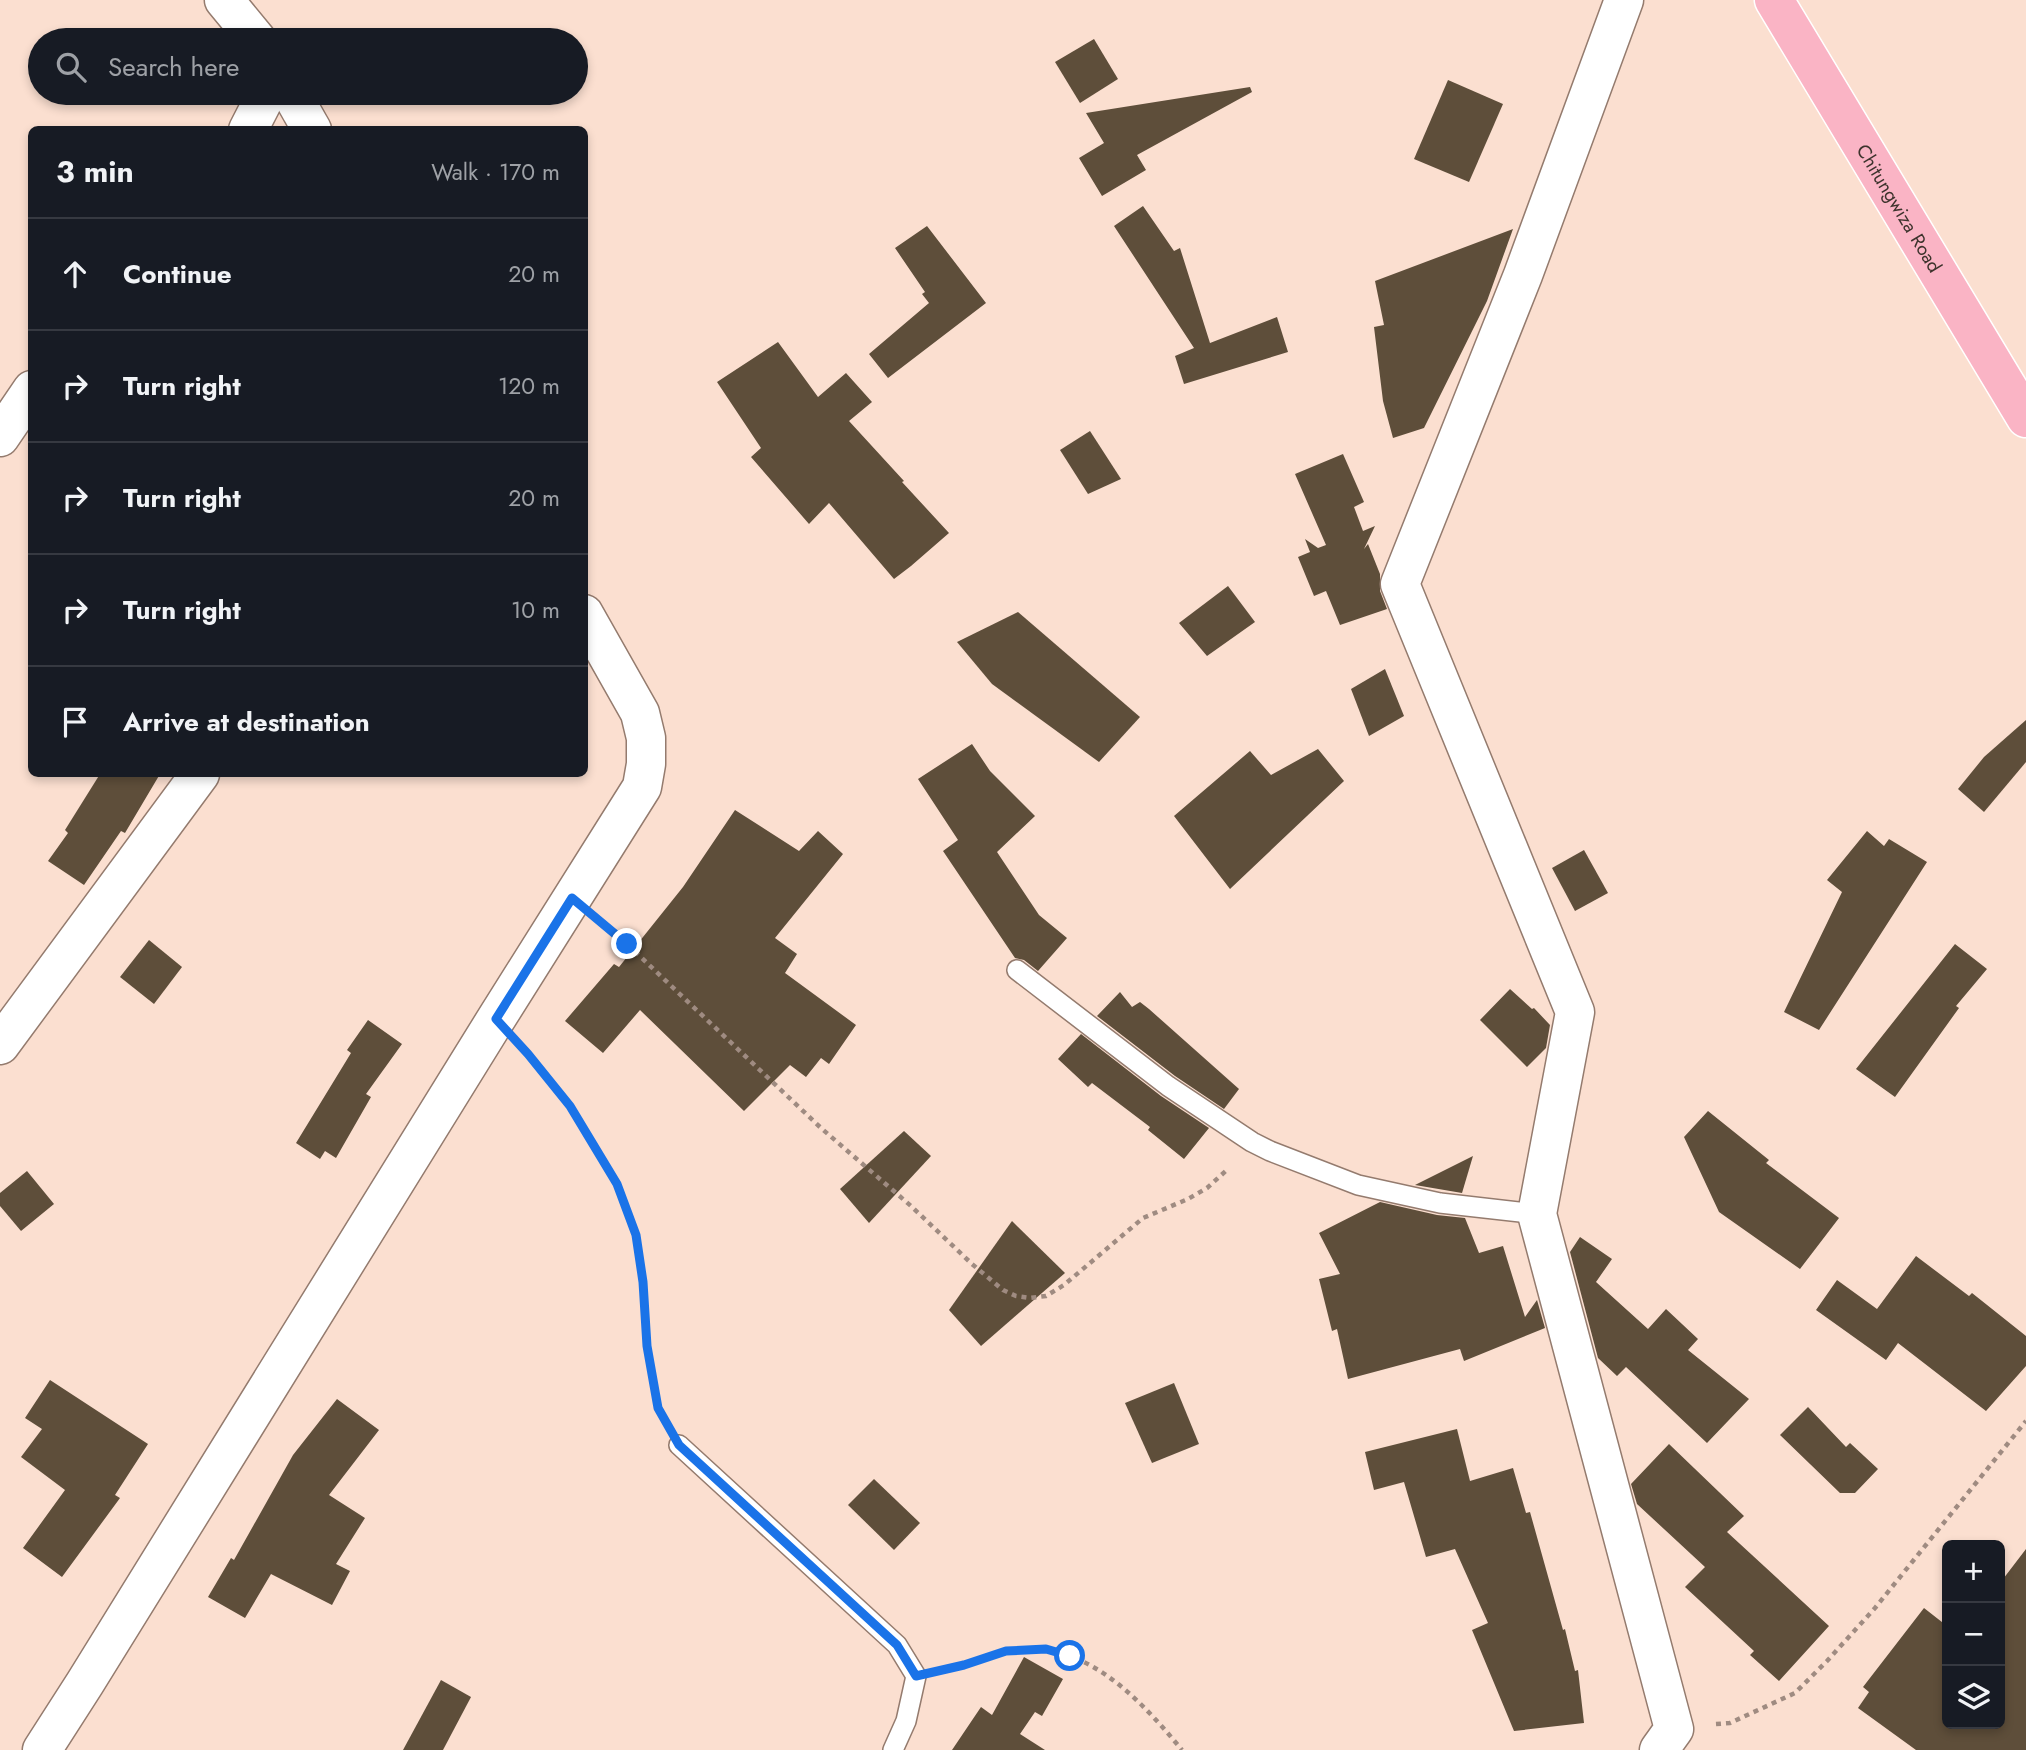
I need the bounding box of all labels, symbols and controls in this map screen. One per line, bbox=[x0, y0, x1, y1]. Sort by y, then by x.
search box bbox=[28, 28, 588, 105]
icon: search bbox=[52, 48, 90, 86]
text: Search here bbox=[108, 48, 240, 86]
street label: Chitungwiza Road bbox=[1850, 139, 1949, 278]
text: 3 min bbox=[56, 150, 134, 193]
text: Walk · 170 m bbox=[431, 155, 560, 189]
icon: ahead bbox=[56, 255, 94, 293]
text: Continue bbox=[123, 255, 232, 293]
text: 20 m bbox=[508, 257, 560, 291]
icon: right bbox=[56, 367, 94, 405]
text: Turn right bbox=[123, 367, 241, 405]
text: 120 m bbox=[498, 369, 560, 403]
icon: right bbox=[56, 479, 94, 517]
text: Turn right bbox=[123, 479, 241, 517]
text: 20 m bbox=[508, 481, 560, 515]
icon: right bbox=[56, 591, 94, 629]
text: Turn right bbox=[123, 591, 241, 629]
text: 10 m bbox=[511, 593, 560, 627]
icon: arrive bbox=[56, 703, 94, 741]
text: Arrive at destination bbox=[123, 703, 370, 741]
route end bbox=[611, 928, 642, 959]
map controls bbox=[1942, 1540, 2005, 1729]
button: + bbox=[1942, 1540, 2005, 1603]
button: − bbox=[1942, 1603, 2005, 1666]
route start bbox=[1054, 1640, 1085, 1671]
button: layers bbox=[1942, 1666, 2005, 1729]

